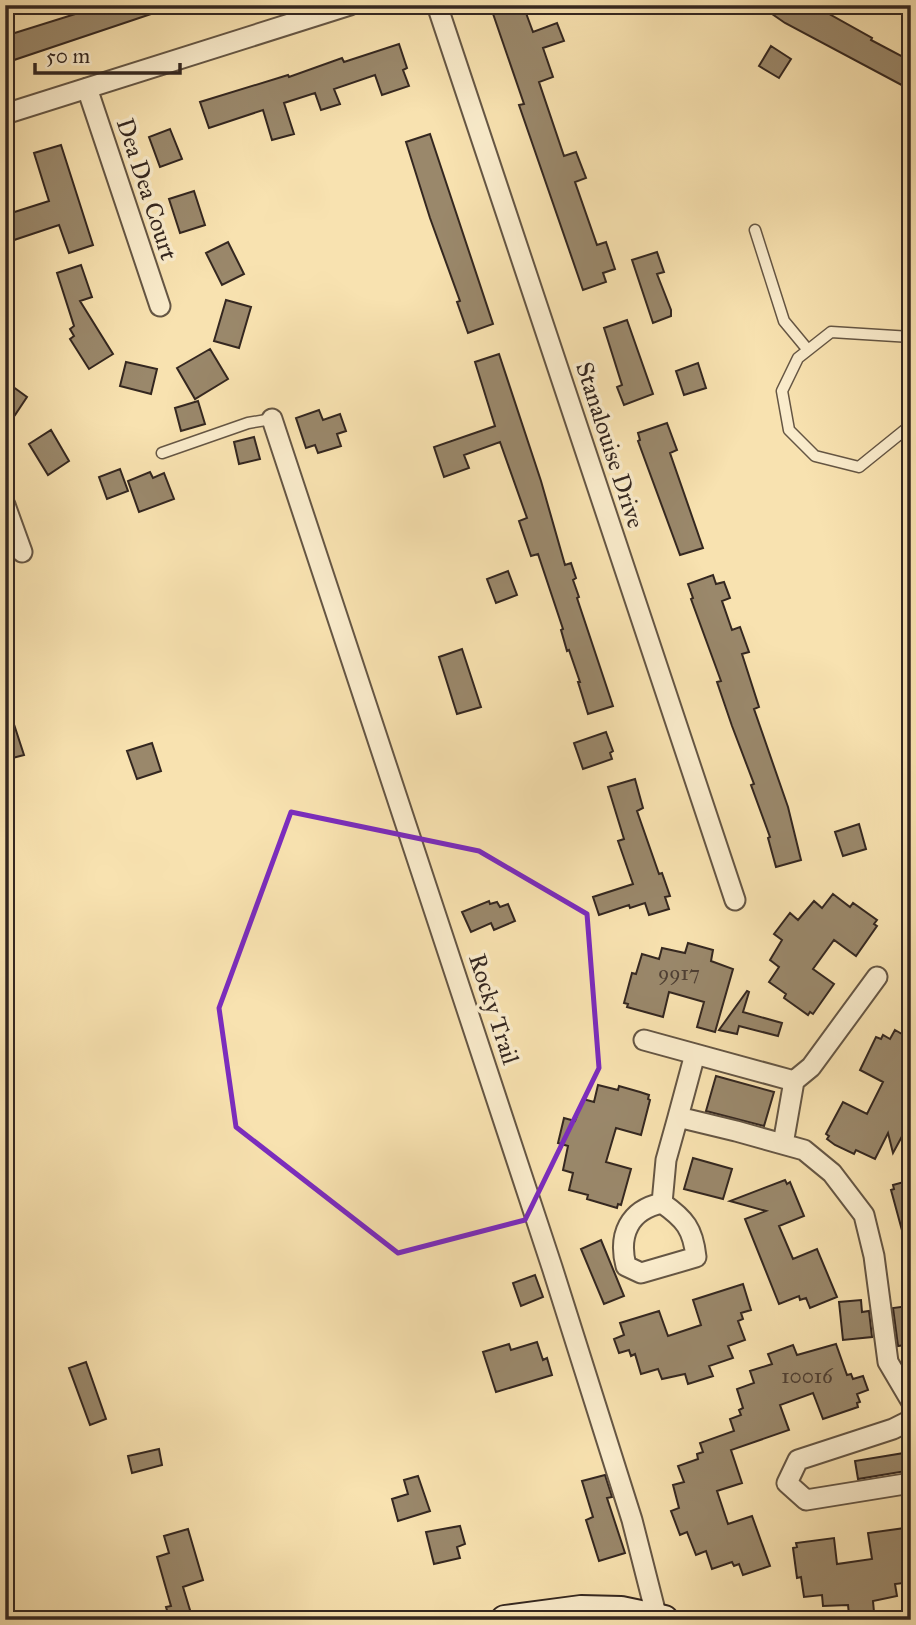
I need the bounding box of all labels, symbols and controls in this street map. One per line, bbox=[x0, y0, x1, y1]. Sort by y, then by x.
scale bar bbox=[35, 32, 180, 76]
text: 50 m bbox=[46, 43, 91, 69]
street label: Dea Dea Court bbox=[110, 114, 184, 264]
street label: Stanalouise Drive bbox=[569, 358, 651, 532]
street label: Rocky Trail bbox=[462, 950, 526, 1069]
house number: 9917 bbox=[658, 960, 700, 986]
house number: 10016 bbox=[781, 1363, 834, 1389]

